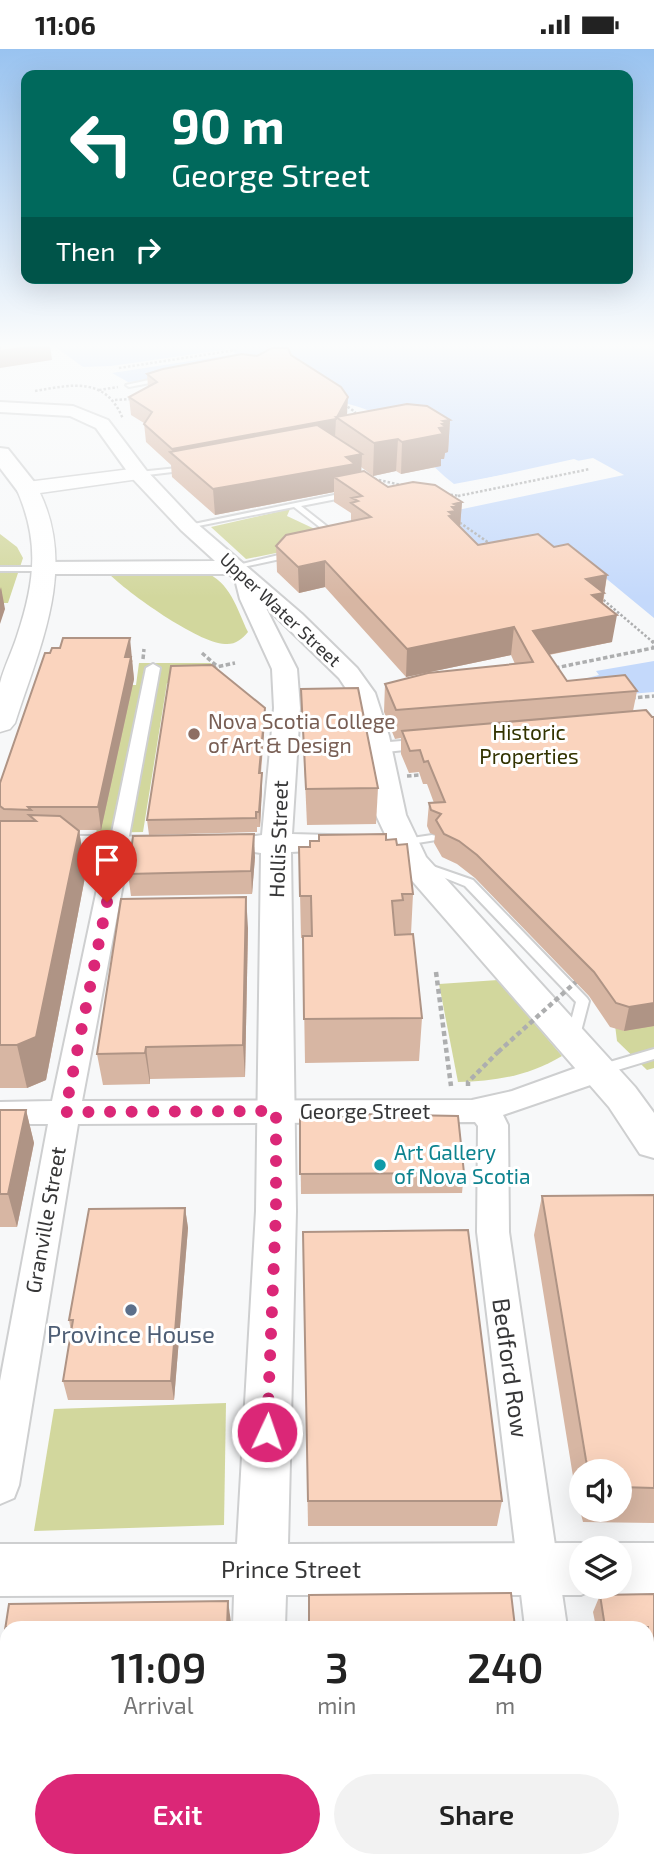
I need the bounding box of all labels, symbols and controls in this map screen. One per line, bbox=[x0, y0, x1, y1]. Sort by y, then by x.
text: 11:06 bbox=[35, 9, 96, 40]
text: 90 m bbox=[171, 95, 285, 154]
icon: left bbox=[56, 98, 147, 189]
text: George Street bbox=[171, 155, 370, 193]
icon: right bbox=[129, 231, 167, 269]
text: Then bbox=[56, 235, 115, 266]
street label: Upper Water Street bbox=[216, 548, 346, 671]
place label: Nova Scotia College of Art & Design bbox=[208, 708, 396, 757]
park label: Historic Properties bbox=[479, 719, 579, 768]
marker: Nova Scotia College of Art & Design bbox=[186, 726, 202, 742]
street label: Hollis Street bbox=[263, 780, 292, 898]
pin bbox=[77, 830, 137, 902]
icon: arrive bbox=[88, 841, 126, 879]
street label: George Street bbox=[300, 1098, 430, 1123]
place label: Art Gallery of Nova Scotia bbox=[394, 1139, 531, 1188]
street label: Granville Street bbox=[19, 1144, 70, 1295]
marker: Art Gallery of Nova Scotia bbox=[372, 1157, 388, 1173]
street label: Bedford Row bbox=[487, 1296, 536, 1440]
marker: Province House bbox=[123, 1302, 139, 1318]
place label: Province House bbox=[47, 1319, 215, 1348]
position arrow bbox=[230, 1395, 304, 1469]
map controls bbox=[569, 1459, 632, 1599]
button: sound bbox=[569, 1459, 632, 1522]
button: layers bbox=[569, 1536, 632, 1599]
street label: Prince Street bbox=[221, 1554, 361, 1583]
text: 11:09 bbox=[111, 1641, 207, 1691]
text: 3 bbox=[325, 1641, 349, 1691]
text: 240 bbox=[467, 1641, 543, 1691]
text: Arrival bbox=[124, 1691, 194, 1719]
text: min bbox=[317, 1691, 356, 1719]
text: m bbox=[495, 1691, 515, 1719]
button: Exit bbox=[35, 1774, 320, 1854]
button: Share bbox=[334, 1774, 619, 1854]

